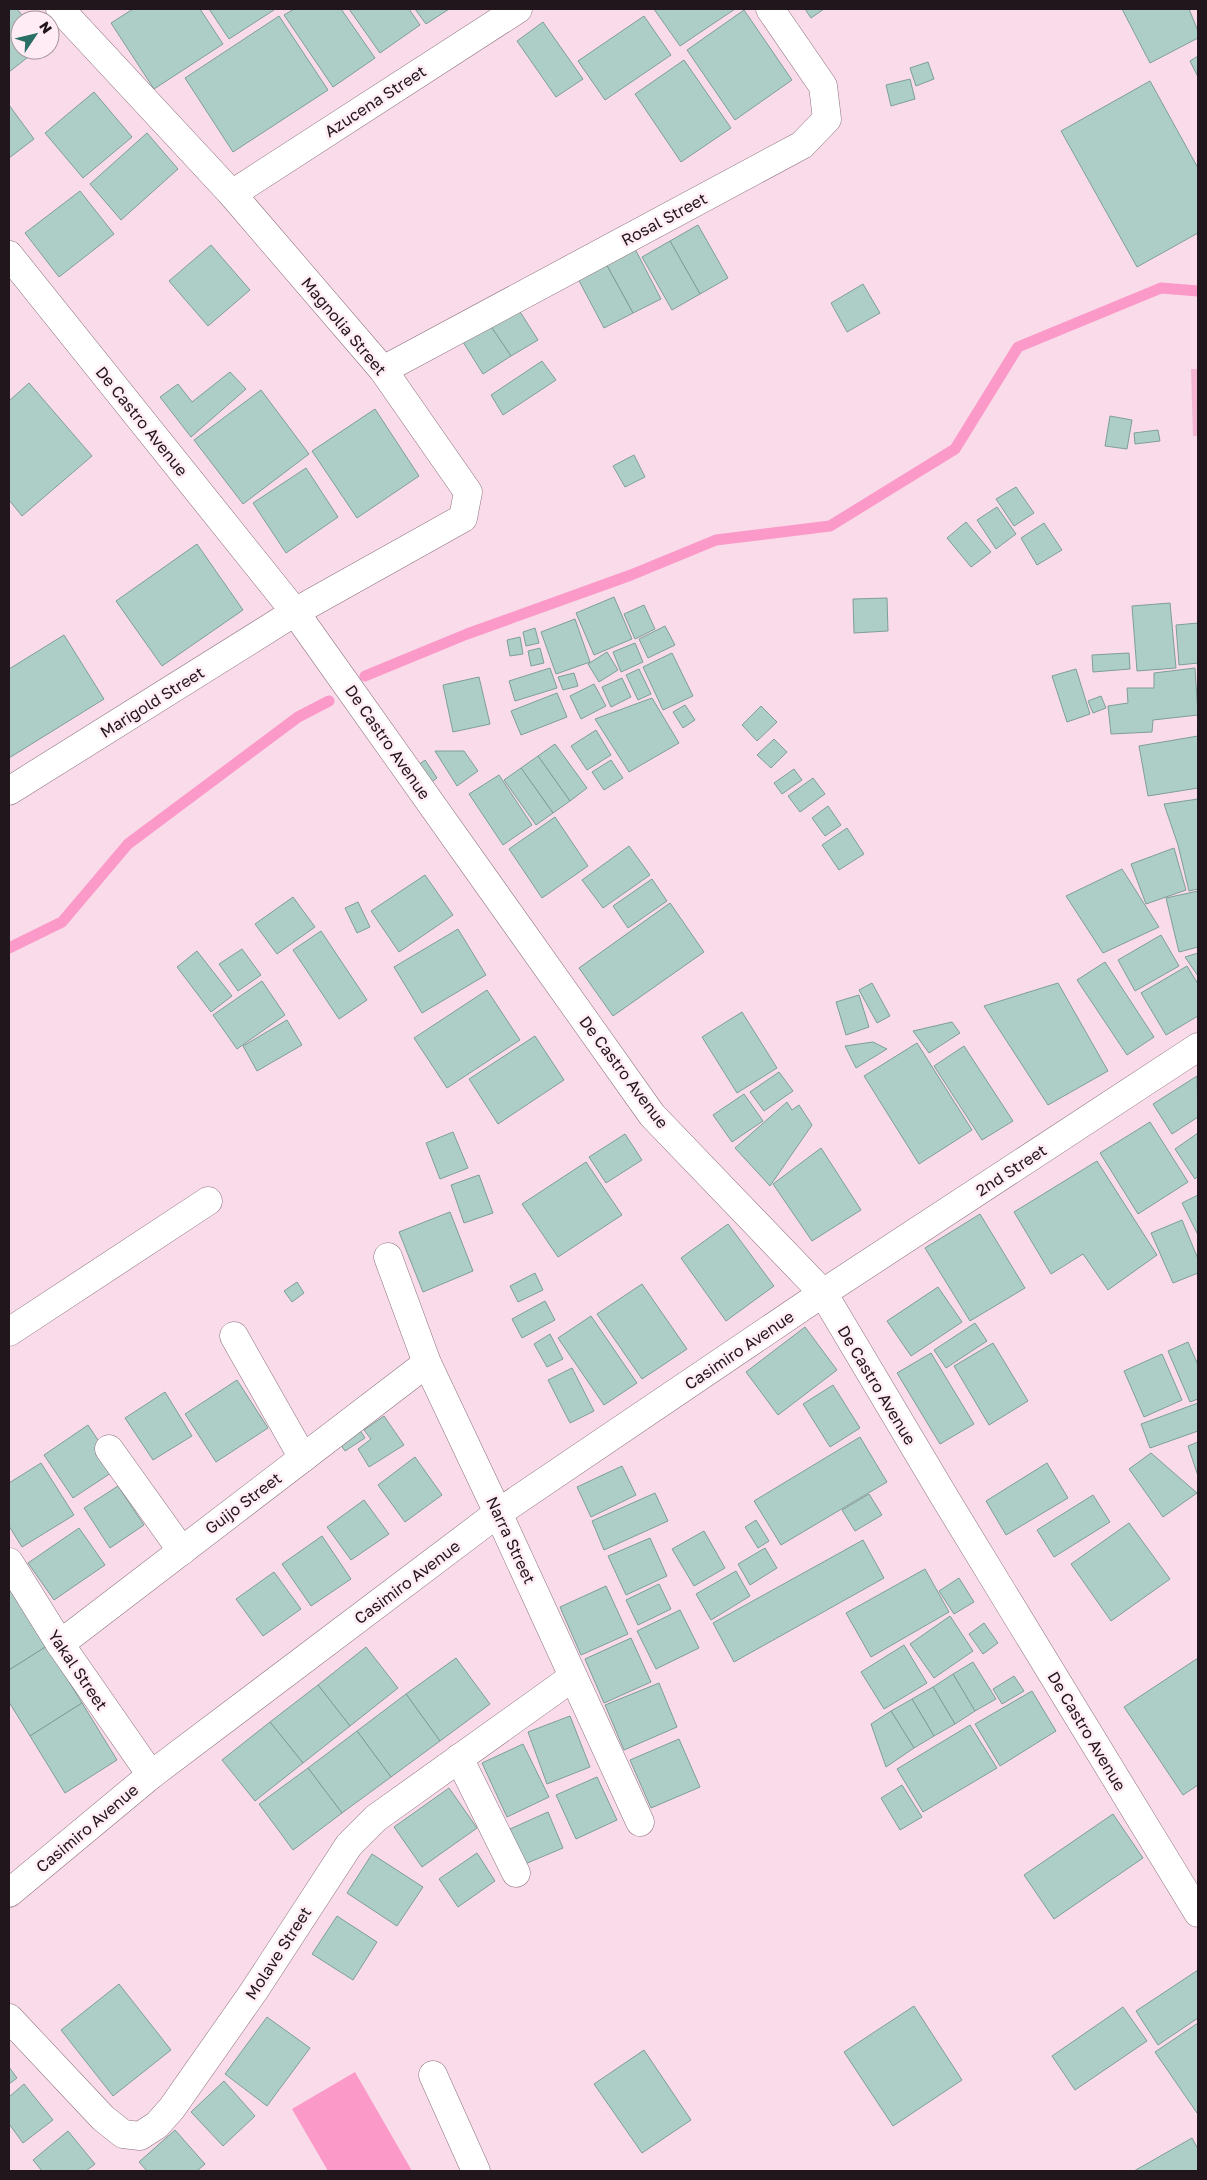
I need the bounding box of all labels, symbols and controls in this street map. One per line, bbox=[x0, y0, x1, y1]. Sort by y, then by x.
north arrow bbox=[10, 10, 60, 60]
text: N bbox=[36, 18, 56, 36]
street label: Azucena Street bbox=[321, 61, 429, 141]
street label: Rosal Street bbox=[618, 188, 710, 250]
street label: Magnolia Street bbox=[297, 273, 391, 379]
street label: De Castro Avenue bbox=[92, 362, 192, 480]
street label: Marigold Street bbox=[96, 662, 208, 742]
street label: De Castro Avenue bbox=[341, 681, 435, 803]
street label: De Castro Avenue bbox=[575, 1012, 673, 1132]
street label: 2nd Street bbox=[972, 1140, 1050, 1200]
street label: Casimiro Avenue bbox=[681, 1306, 797, 1394]
street label: De Castro Avenue bbox=[834, 1322, 920, 1448]
street label: Guijo Street bbox=[201, 1468, 285, 1538]
street label: Narra Street bbox=[482, 1493, 540, 1587]
street label: Casimiro Avenue bbox=[350, 1536, 464, 1628]
street label: Yakal Street bbox=[44, 1626, 112, 1714]
street label: De Castro Avenue bbox=[1044, 1668, 1130, 1794]
street label: Casimiro Avenue bbox=[32, 1779, 142, 1877]
street label: Molave Street bbox=[241, 1903, 315, 2003]

